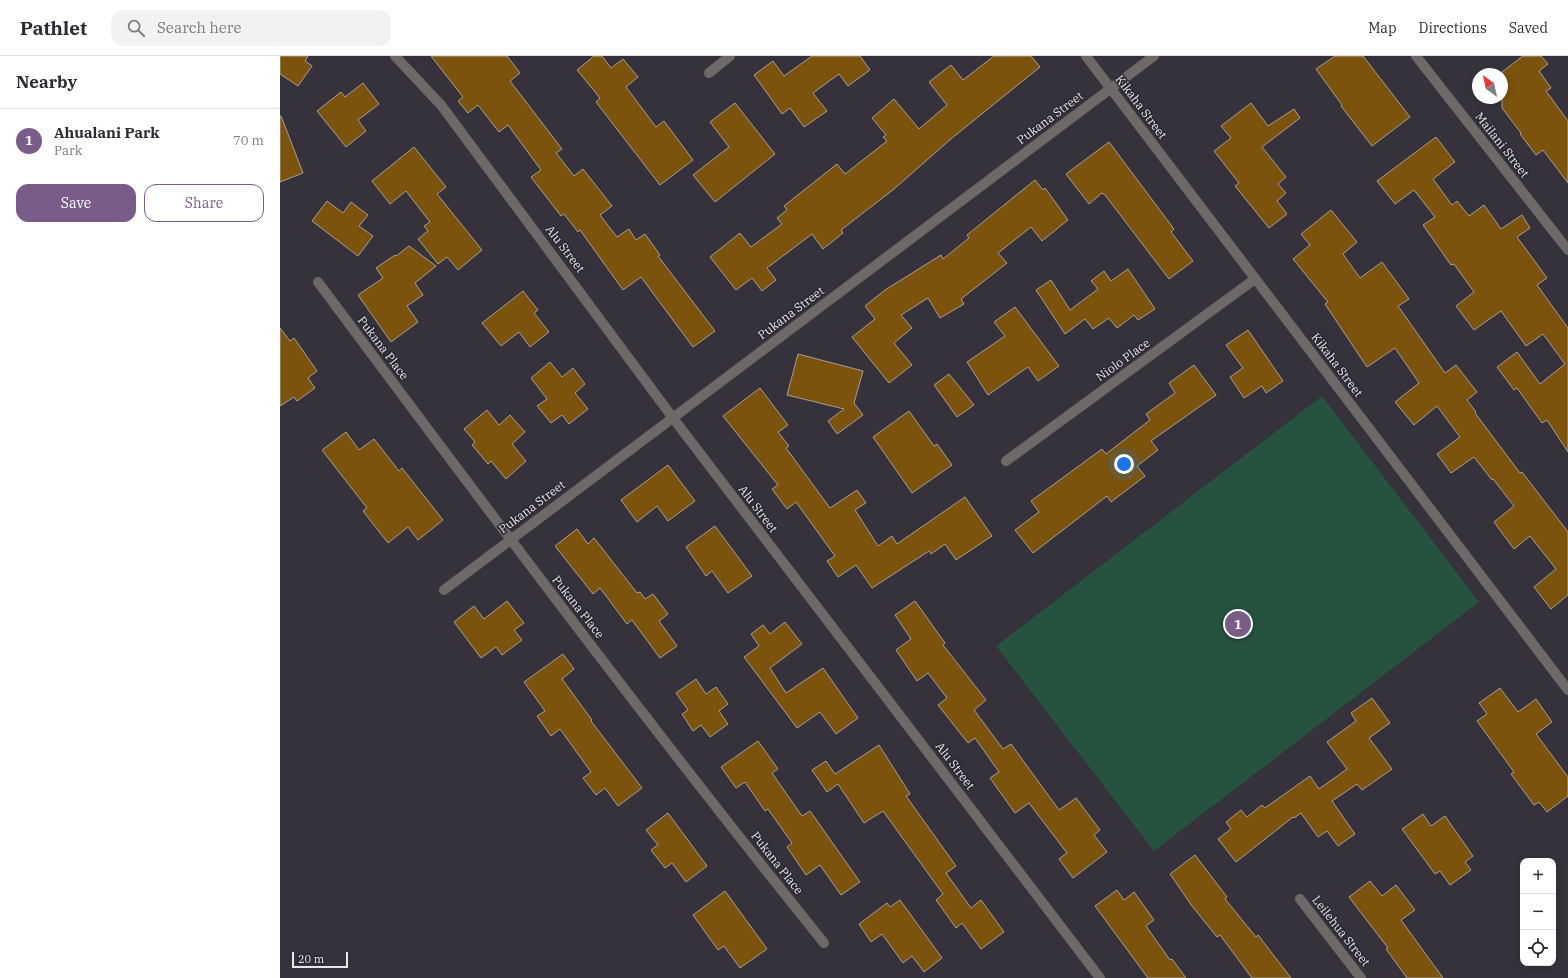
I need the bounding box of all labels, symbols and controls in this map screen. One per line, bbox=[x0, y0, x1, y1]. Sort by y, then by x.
search box bbox=[111, 10, 391, 46]
text: Pathlet bbox=[20, 16, 87, 40]
icon: search bbox=[125, 17, 147, 39]
text: Search here bbox=[157, 18, 242, 37]
text: Map bbox=[1368, 19, 1397, 37]
text: Directions bbox=[1419, 19, 1487, 37]
text: Saved bbox=[1509, 19, 1548, 37]
north arrow bbox=[1472, 68, 1508, 104]
text: Nearby bbox=[16, 71, 77, 93]
street label: Kikaha Street bbox=[1112, 72, 1170, 142]
street label: Pukana Street bbox=[1014, 88, 1086, 147]
street label: Mailani Street bbox=[1472, 109, 1533, 180]
text: Ahualani Park bbox=[54, 123, 160, 142]
text: 1 bbox=[25, 132, 33, 149]
text: 70 m bbox=[233, 132, 264, 149]
text: Park bbox=[54, 142, 82, 159]
button: Save bbox=[16, 184, 136, 222]
button: Share bbox=[144, 184, 264, 222]
street label: Alu Street bbox=[543, 222, 588, 275]
street label: Pukana Street bbox=[755, 283, 827, 342]
street label: Pukana Place bbox=[355, 313, 412, 382]
street label: Kikaha Street bbox=[1308, 330, 1366, 400]
street label: Niolo Place bbox=[1093, 335, 1153, 384]
your location bbox=[1114, 454, 1134, 474]
street label: Pukana Street bbox=[496, 477, 568, 536]
street label: Alu Street bbox=[736, 482, 781, 535]
street label: Pukana Place bbox=[549, 572, 608, 641]
pin: 1 bbox=[1225, 609, 1251, 639]
street label: Alu Street bbox=[933, 739, 978, 792]
street label: Pukana Place bbox=[748, 828, 807, 897]
map controls bbox=[1520, 858, 1556, 966]
button: + bbox=[1520, 858, 1556, 894]
street label: Leilehua Street bbox=[1309, 892, 1374, 969]
button: − bbox=[1520, 894, 1556, 930]
button: locate bbox=[1520, 930, 1556, 966]
scale bar bbox=[292, 950, 348, 969]
text: 20 m bbox=[298, 952, 324, 966]

